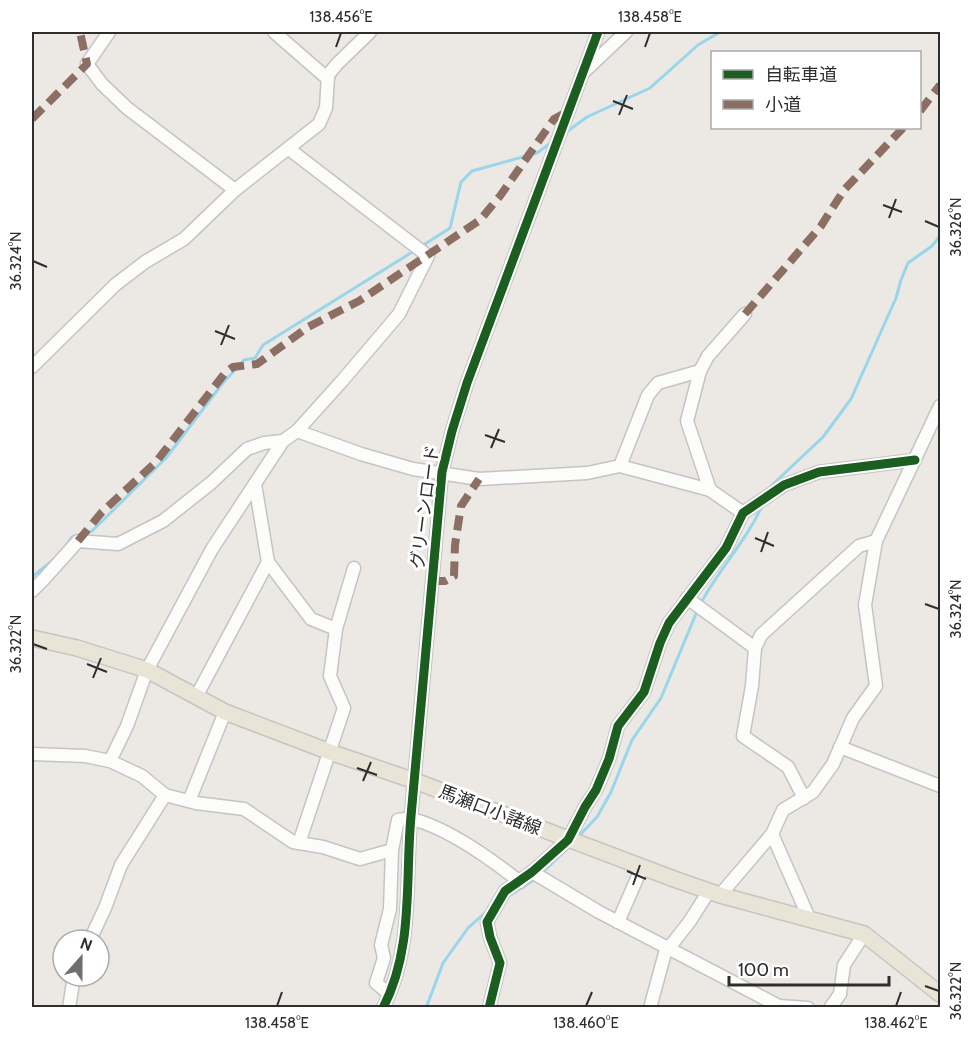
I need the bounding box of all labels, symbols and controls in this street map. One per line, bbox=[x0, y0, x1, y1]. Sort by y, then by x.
text: 138.456°E bbox=[309, 8, 373, 26]
text: 138.458°E bbox=[618, 8, 682, 26]
legend bbox=[711, 51, 921, 129]
text: 自転車道 bbox=[765, 64, 837, 86]
text: 小道 bbox=[765, 94, 801, 116]
text: 36.326°N bbox=[947, 197, 965, 257]
text: 36.324°N bbox=[7, 231, 25, 291]
street label: グリーンロード bbox=[406, 444, 444, 570]
text: 36.324°N bbox=[947, 579, 965, 639]
text: 36.322°N bbox=[7, 615, 25, 673]
street label: 馬瀬口小諸線 bbox=[436, 780, 544, 840]
north arrow bbox=[51, 928, 111, 988]
text: N bbox=[78, 934, 95, 955]
scale bar bbox=[729, 949, 890, 987]
text: 100 m bbox=[738, 959, 789, 981]
text: 36.322°N bbox=[947, 962, 965, 1020]
text: 138.458°E bbox=[245, 1014, 309, 1032]
text: 138.460°E bbox=[553, 1014, 619, 1032]
text: 138.462°E bbox=[865, 1014, 927, 1032]

